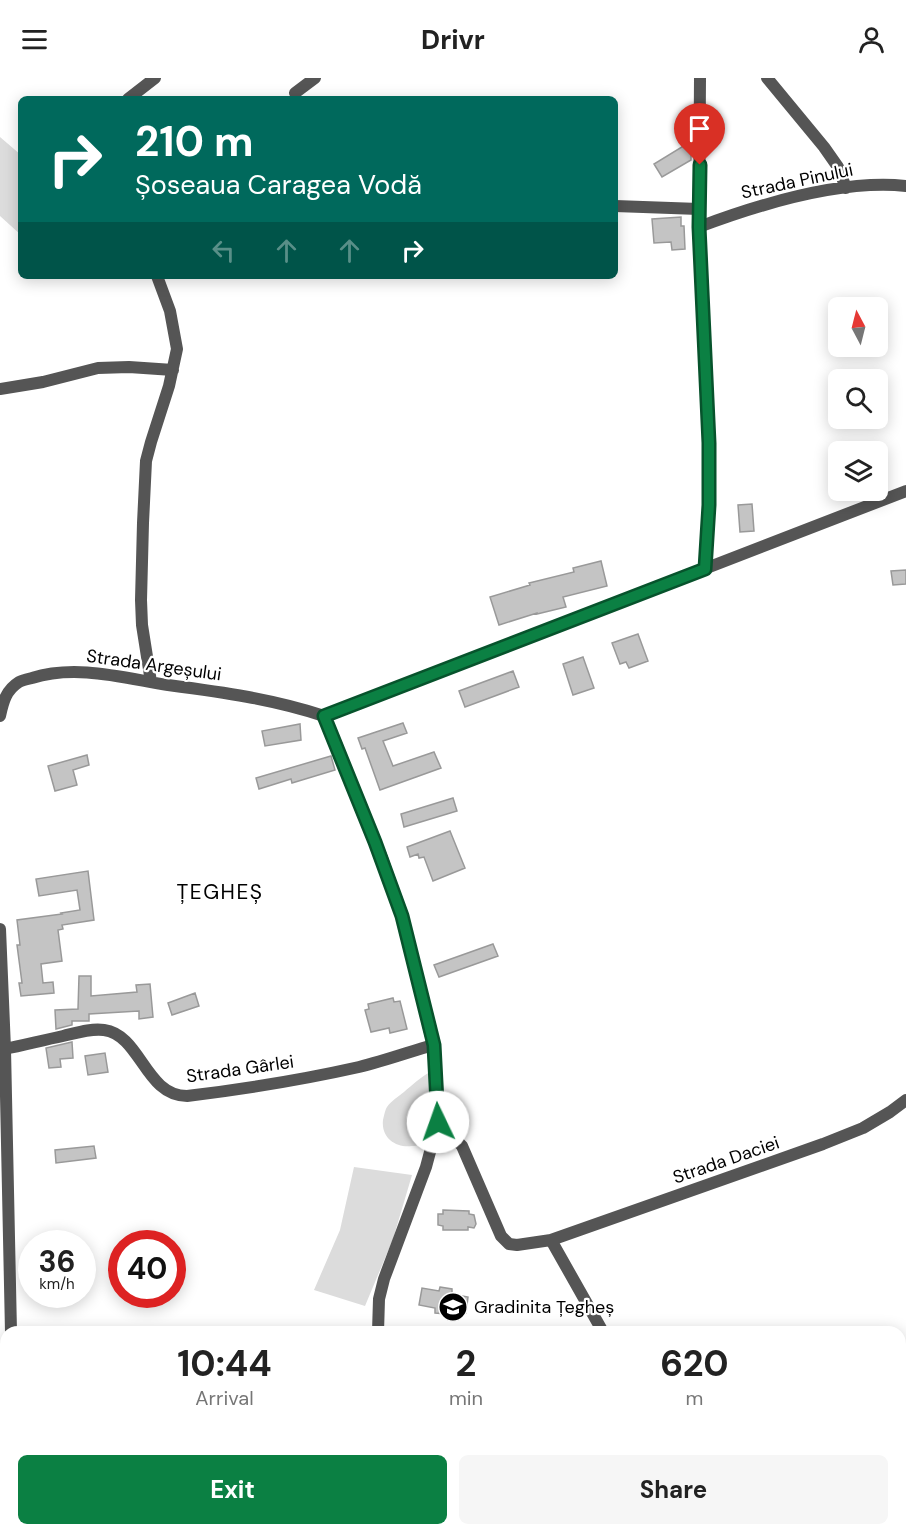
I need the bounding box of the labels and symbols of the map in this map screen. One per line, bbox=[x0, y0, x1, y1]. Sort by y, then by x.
pin bbox=[674, 103, 725, 165]
street label: Strada Pinului bbox=[739, 157, 855, 205]
north arrow bbox=[828, 297, 888, 357]
street label: Strada Argeșului bbox=[85, 644, 223, 686]
district label: ȚEGHEȘ bbox=[177, 878, 263, 906]
street label: Strada Gârlei bbox=[185, 1050, 295, 1088]
position arrow bbox=[406, 1090, 470, 1154]
street label: Strada Daciei bbox=[670, 1131, 782, 1189]
speed limit sign: 40 bbox=[108, 1230, 186, 1308]
school or university icon: Gradinita Țegheș bbox=[437, 1291, 469, 1323]
place label: Gradinita Țegheș bbox=[474, 1295, 614, 1319]

